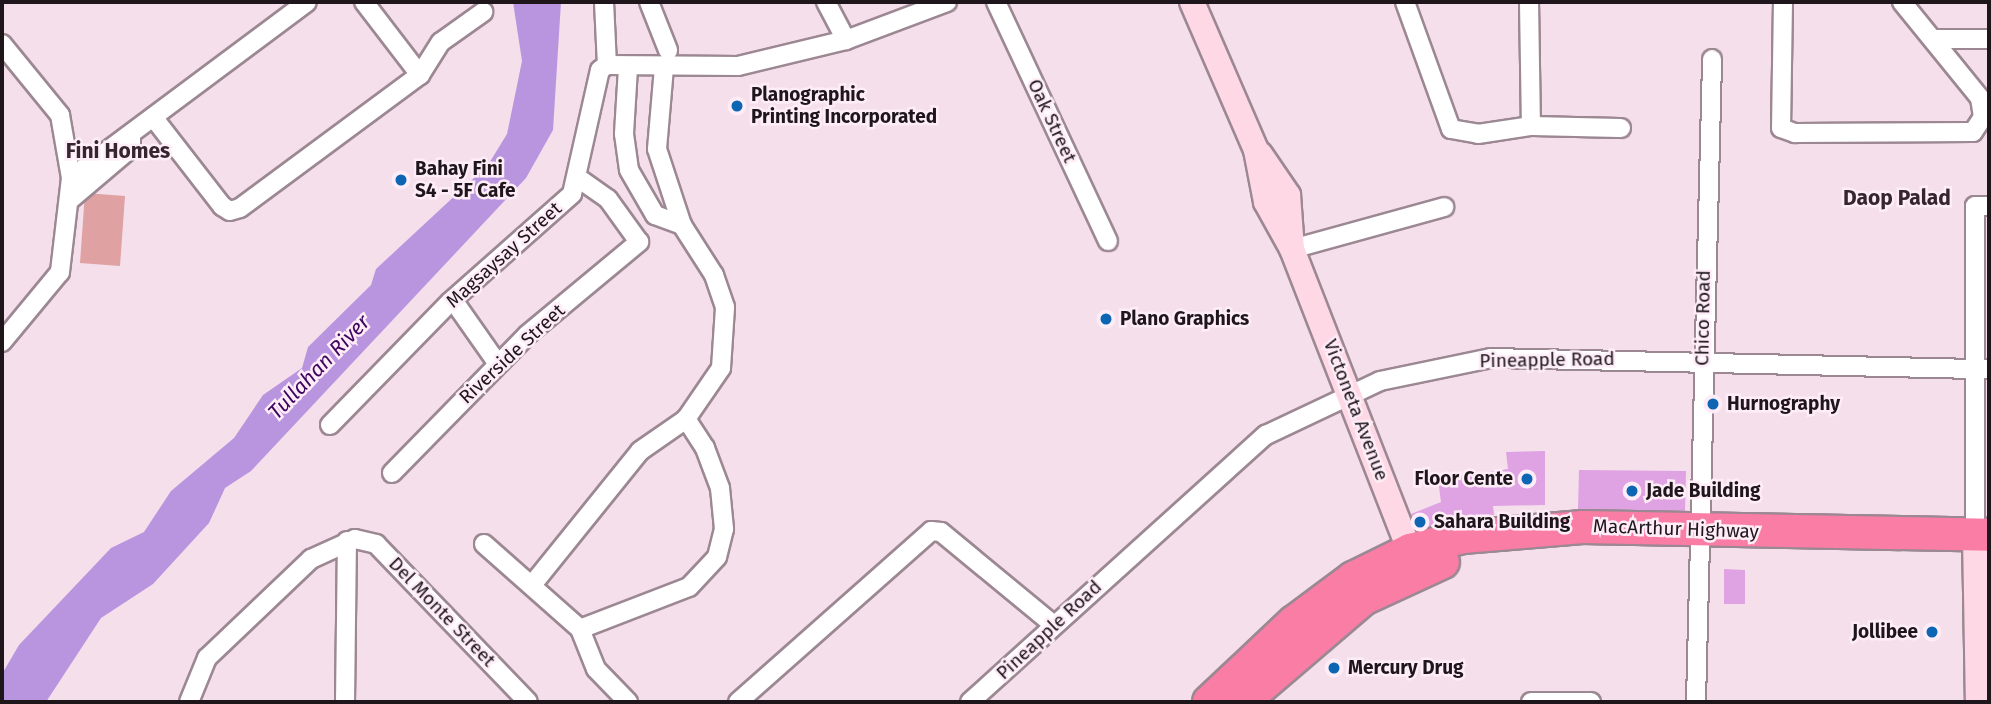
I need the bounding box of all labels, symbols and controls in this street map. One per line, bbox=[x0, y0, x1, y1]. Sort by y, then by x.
street label: Oak Street bbox=[1023, 76, 1081, 166]
place label: Planographic Printing Incorporated bbox=[751, 84, 937, 128]
marker: Planographic Printing Incorporated bbox=[729, 98, 745, 114]
district label: Fini Homes bbox=[66, 138, 170, 164]
place label: Bahay Fini S4 - 5F Cafe bbox=[415, 158, 515, 202]
marker: Bahay Fini S4 - 5F Cafe bbox=[393, 172, 409, 188]
district label: Daop Palad bbox=[1843, 185, 1951, 211]
street label: Magsaysay Street bbox=[442, 197, 566, 313]
street label: Chico Road bbox=[1691, 270, 1715, 366]
street label: Riverside Street bbox=[454, 299, 570, 409]
place label: Plano Graphics bbox=[1120, 308, 1249, 330]
water label: Tullahan River bbox=[263, 310, 375, 424]
marker: Plano Graphics bbox=[1098, 311, 1114, 327]
street label: Victoneta Avenue bbox=[1319, 336, 1393, 484]
street label: Pineapple Road bbox=[1479, 347, 1615, 373]
place label: Hurnography bbox=[1727, 393, 1840, 415]
marker: Hurnography bbox=[1705, 396, 1721, 412]
place label: Floor Cente bbox=[1415, 468, 1513, 490]
marker: Floor Cente bbox=[1519, 471, 1535, 487]
place label: Jade Building bbox=[1646, 480, 1761, 502]
marker: Jade Building bbox=[1624, 483, 1640, 499]
place label: Sahara Building bbox=[1434, 511, 1570, 533]
marker: Sahara Building bbox=[1412, 514, 1428, 530]
street label: MacArthur Highway bbox=[1593, 515, 1759, 543]
street label: Del Monte Street bbox=[384, 552, 500, 672]
street label: Pineapple Road bbox=[992, 576, 1106, 684]
place label: Jollibee bbox=[1852, 621, 1918, 643]
marker: Jollibee bbox=[1924, 624, 1940, 640]
place label: Mercury Drug bbox=[1348, 657, 1464, 679]
marker: Mercury Drug bbox=[1326, 660, 1342, 676]

